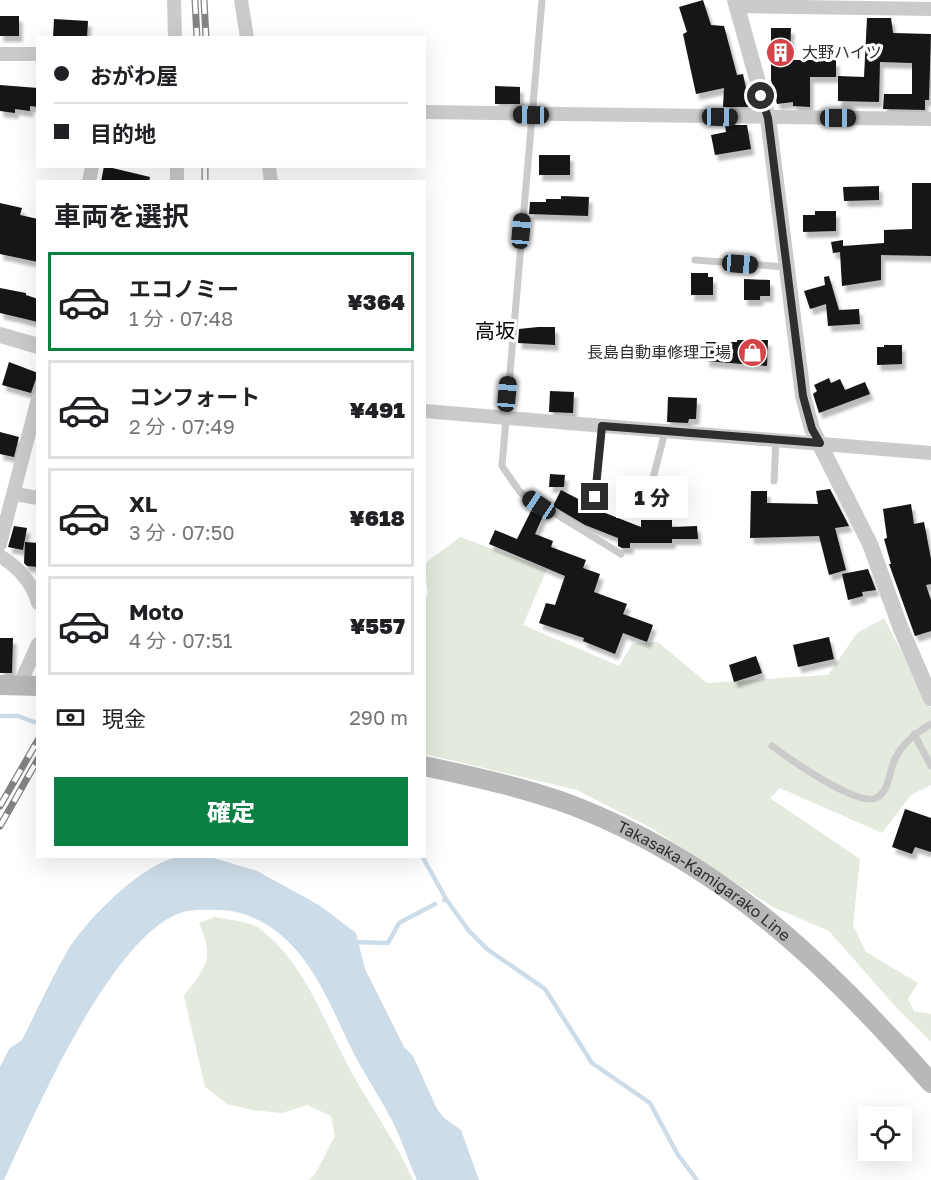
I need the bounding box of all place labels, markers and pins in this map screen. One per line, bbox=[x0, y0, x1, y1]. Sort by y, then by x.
building icon: 大野ハイツ bbox=[765, 36, 797, 68]
place label: 大野ハイツ bbox=[802, 42, 882, 62]
shop icon: 長島自動車修理工場 bbox=[736, 336, 768, 368]
place label: 長島自動車修理工場 bbox=[587, 342, 731, 362]

